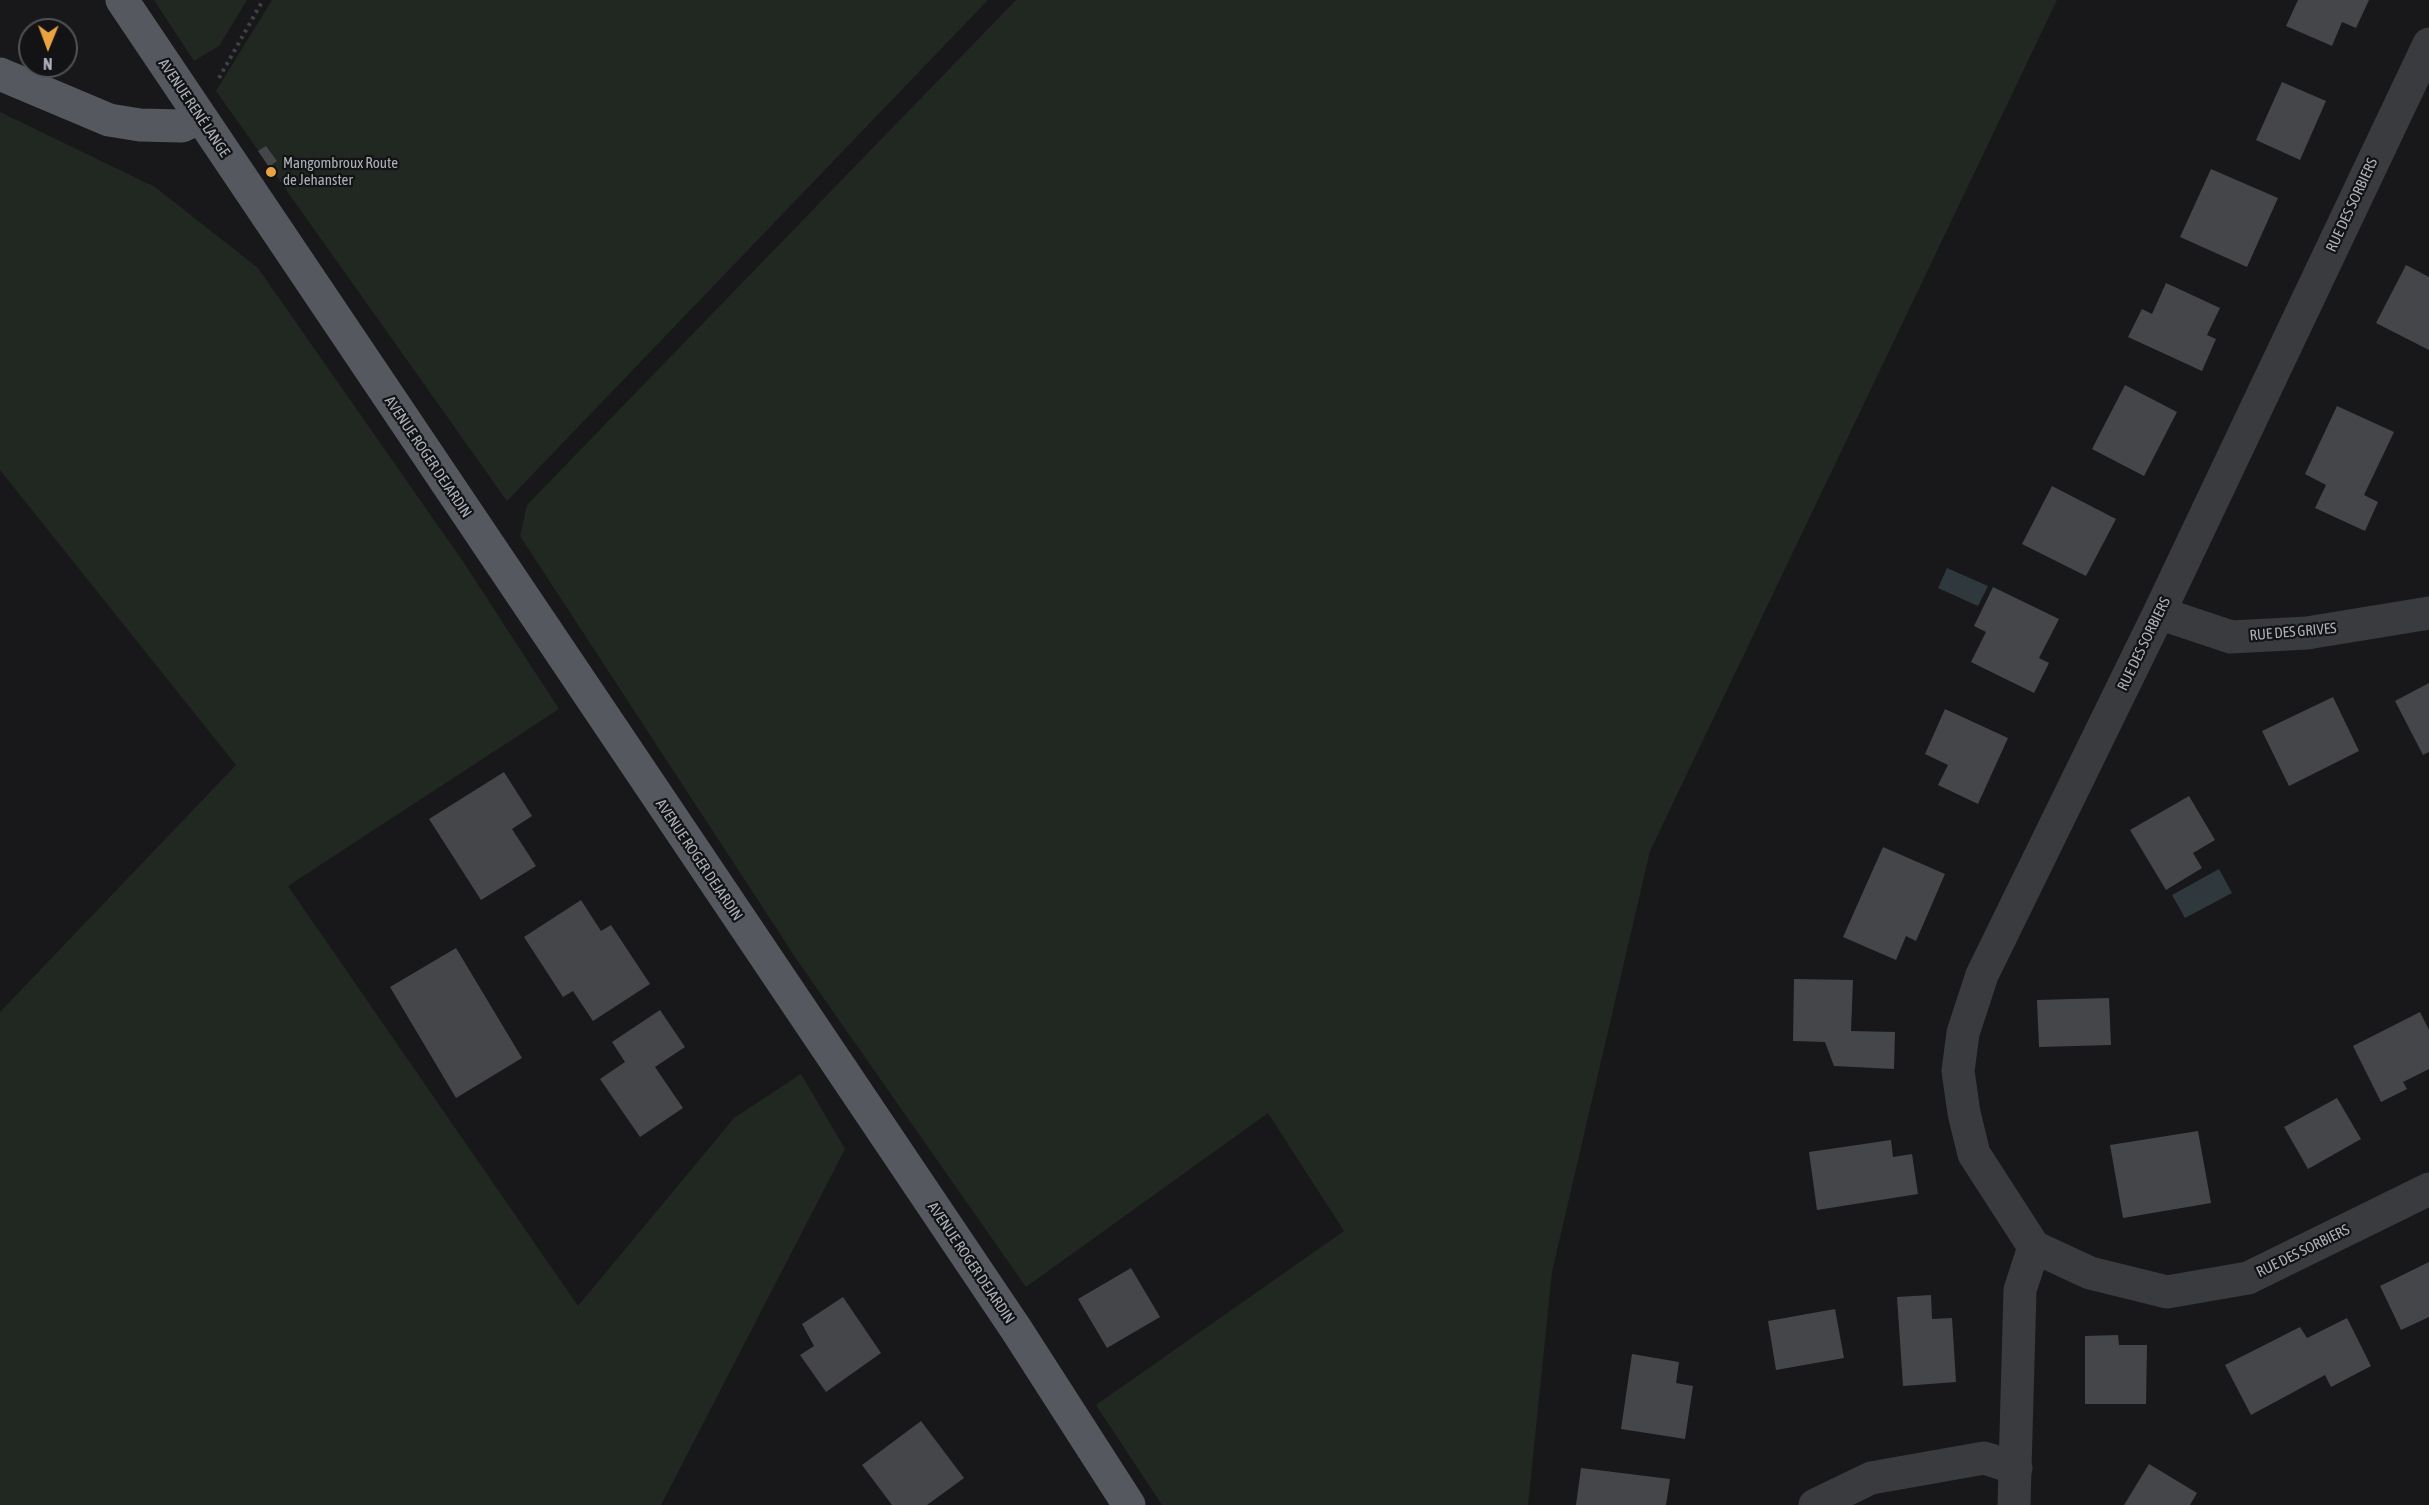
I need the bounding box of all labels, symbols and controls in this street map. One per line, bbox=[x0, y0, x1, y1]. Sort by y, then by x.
north arrow bbox=[18, 18, 78, 78]
text: N bbox=[43, 55, 53, 73]
street label: AVENUE RENÉ LANGE bbox=[155, 56, 233, 160]
place label: Mangombroux Route de Jehanster bbox=[283, 154, 398, 189]
street label: RUE DES SORBIERS bbox=[2322, 155, 2382, 255]
marker: Mangombroux Route de Jehanster bbox=[264, 165, 278, 179]
street label: AVENUE ROGER DEJARDIN bbox=[381, 393, 475, 521]
street label: RUE DES SORBIERS bbox=[2114, 594, 2174, 694]
street label: RUE DES GRIVES bbox=[2249, 619, 2337, 645]
street label: AVENUE ROGER DEJARDIN bbox=[652, 796, 746, 924]
street label: AVENUE ROGER DEJARDIN bbox=[924, 1199, 1018, 1327]
street label: RUE DES SORBIERS bbox=[2253, 1221, 2353, 1281]

